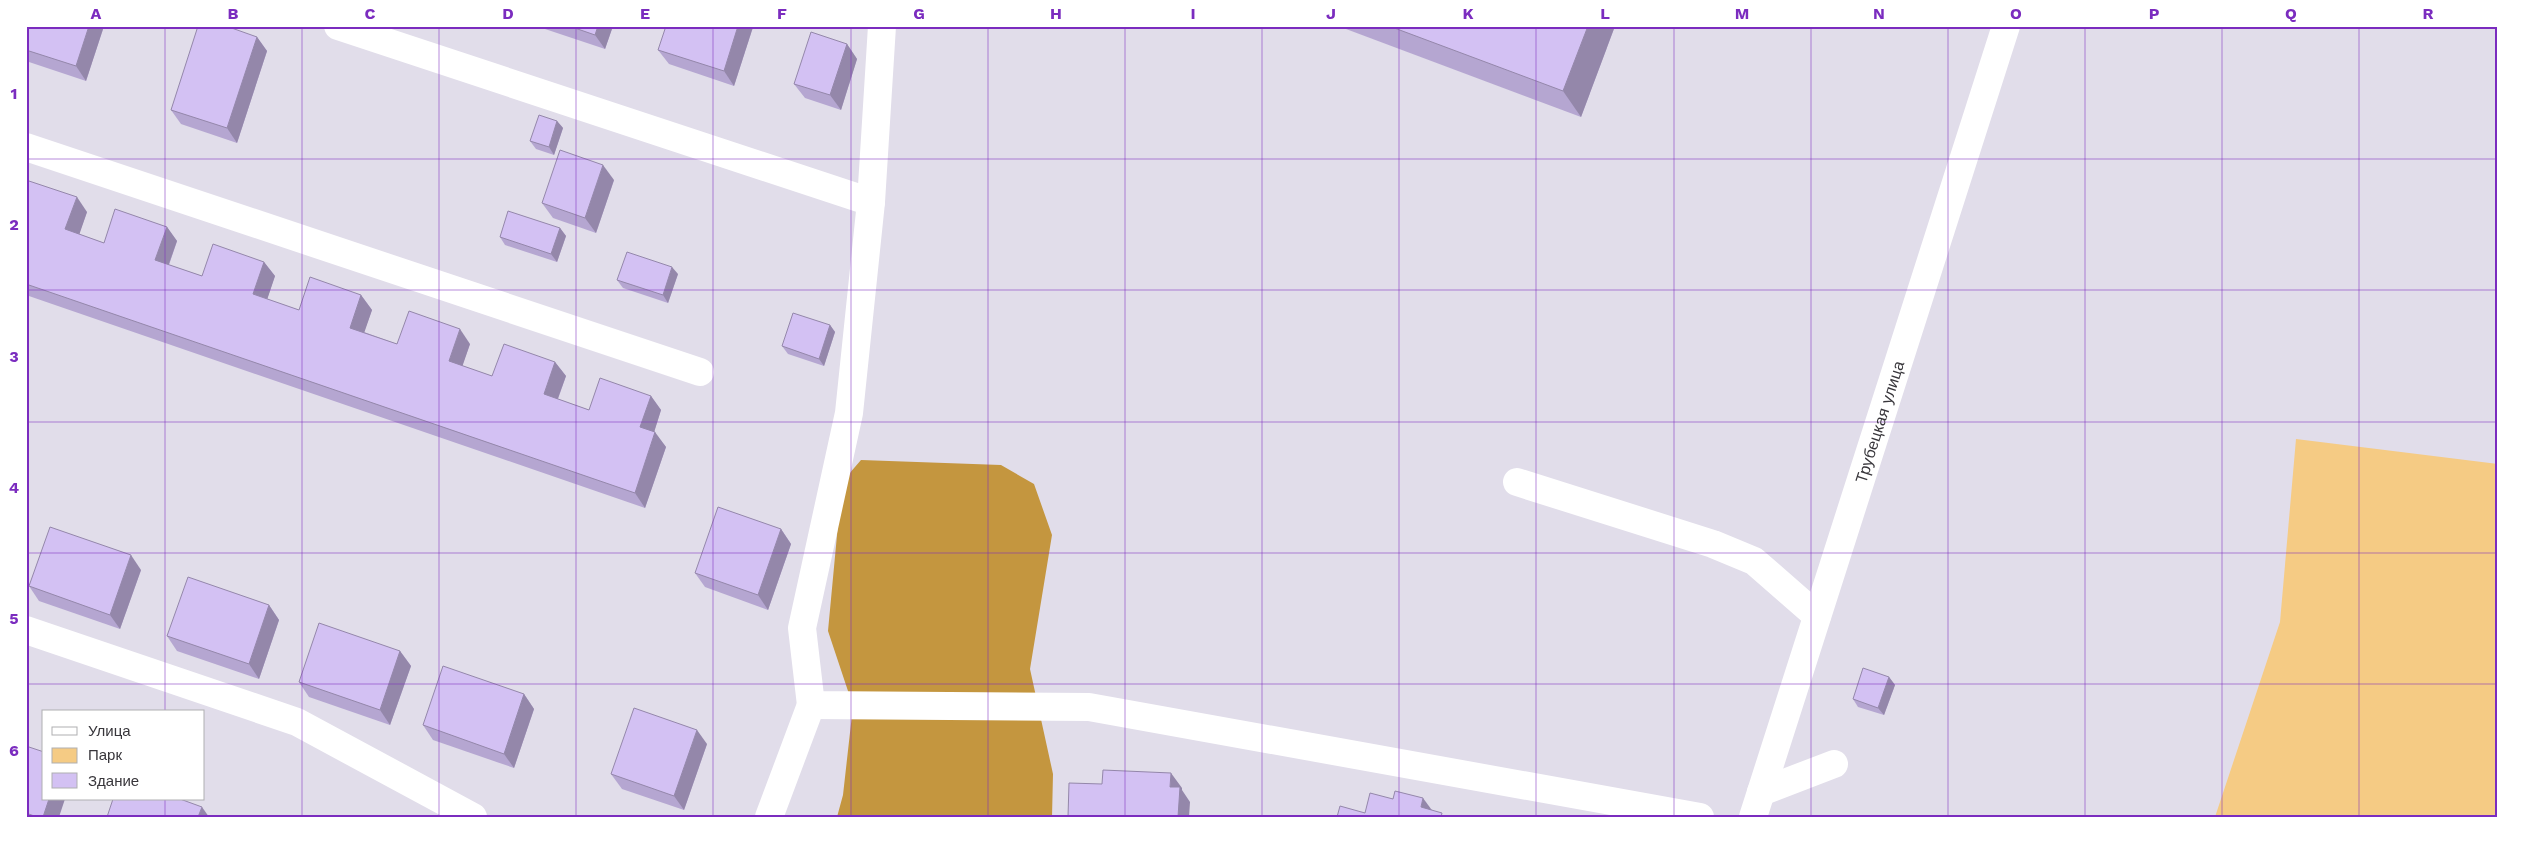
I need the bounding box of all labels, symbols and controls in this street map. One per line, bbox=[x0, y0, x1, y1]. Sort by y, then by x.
text: A bbox=[91, 4, 102, 23]
text: B bbox=[228, 4, 239, 23]
text: C bbox=[365, 4, 376, 23]
text: D bbox=[502, 4, 514, 23]
text: E bbox=[640, 4, 650, 23]
text: F bbox=[777, 4, 787, 23]
text: G bbox=[913, 4, 925, 23]
text: H bbox=[1050, 4, 1062, 23]
text: I bbox=[1190, 4, 1196, 23]
text: J bbox=[1326, 4, 1336, 23]
text: K bbox=[1462, 4, 1474, 23]
text: L bbox=[1600, 4, 1610, 23]
text: M bbox=[1735, 4, 1749, 23]
text: N bbox=[1873, 4, 1885, 23]
text: O bbox=[2010, 4, 2022, 23]
text: P bbox=[2149, 4, 2160, 23]
text: Q bbox=[2285, 4, 2297, 23]
text: R bbox=[2422, 4, 2434, 23]
text: 1 bbox=[11, 84, 17, 103]
text: 2 bbox=[9, 215, 19, 234]
text: 3 bbox=[9, 347, 19, 366]
street label: Трубецкая улица bbox=[1851, 358, 1908, 485]
text: 4 bbox=[9, 478, 19, 497]
text: 5 bbox=[9, 609, 19, 628]
legend bbox=[42, 710, 205, 800]
text: Улица bbox=[88, 722, 131, 740]
text: 6 bbox=[9, 741, 19, 760]
text: Парк bbox=[88, 746, 122, 764]
text: Здание bbox=[88, 772, 139, 790]

